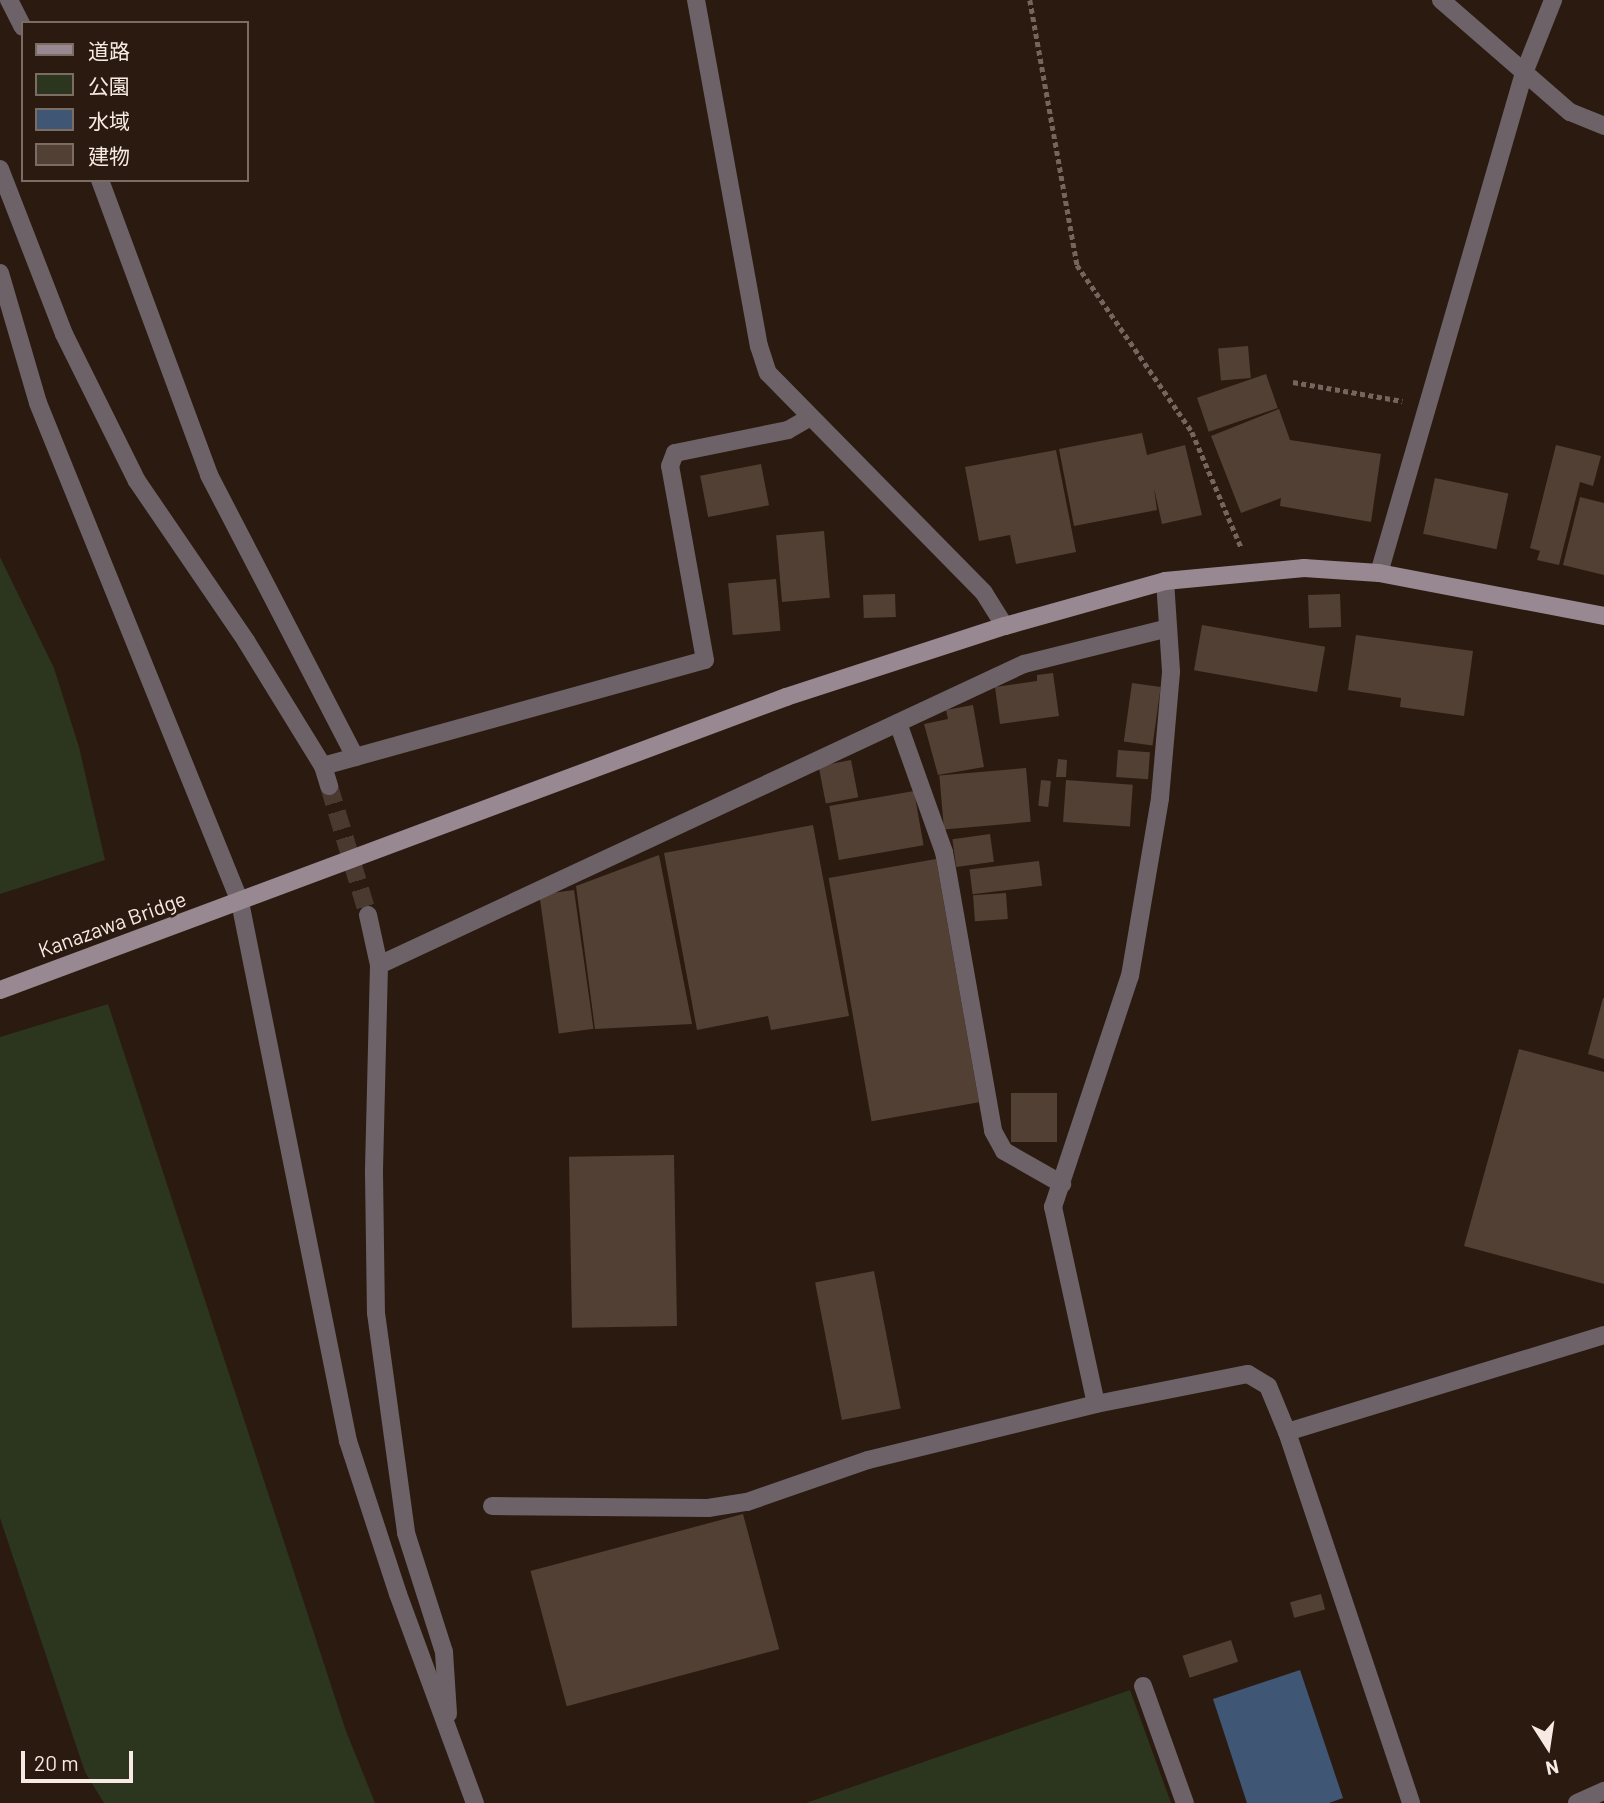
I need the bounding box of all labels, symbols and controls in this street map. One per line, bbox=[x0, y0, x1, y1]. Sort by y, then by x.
legend bbox=[21, 21, 248, 182]
text: 道路 bbox=[88, 38, 130, 63]
text: 公園 bbox=[88, 73, 130, 98]
text: 水域 bbox=[88, 108, 130, 133]
text: 建物 bbox=[88, 143, 130, 168]
street label: Kanazawa Bridge bbox=[35, 886, 189, 962]
north arrow bbox=[1513, 1712, 1583, 1782]
scale bar bbox=[24, 1736, 136, 1780]
text: 20 m bbox=[34, 1750, 79, 1775]
text: N bbox=[1544, 1755, 1561, 1781]

